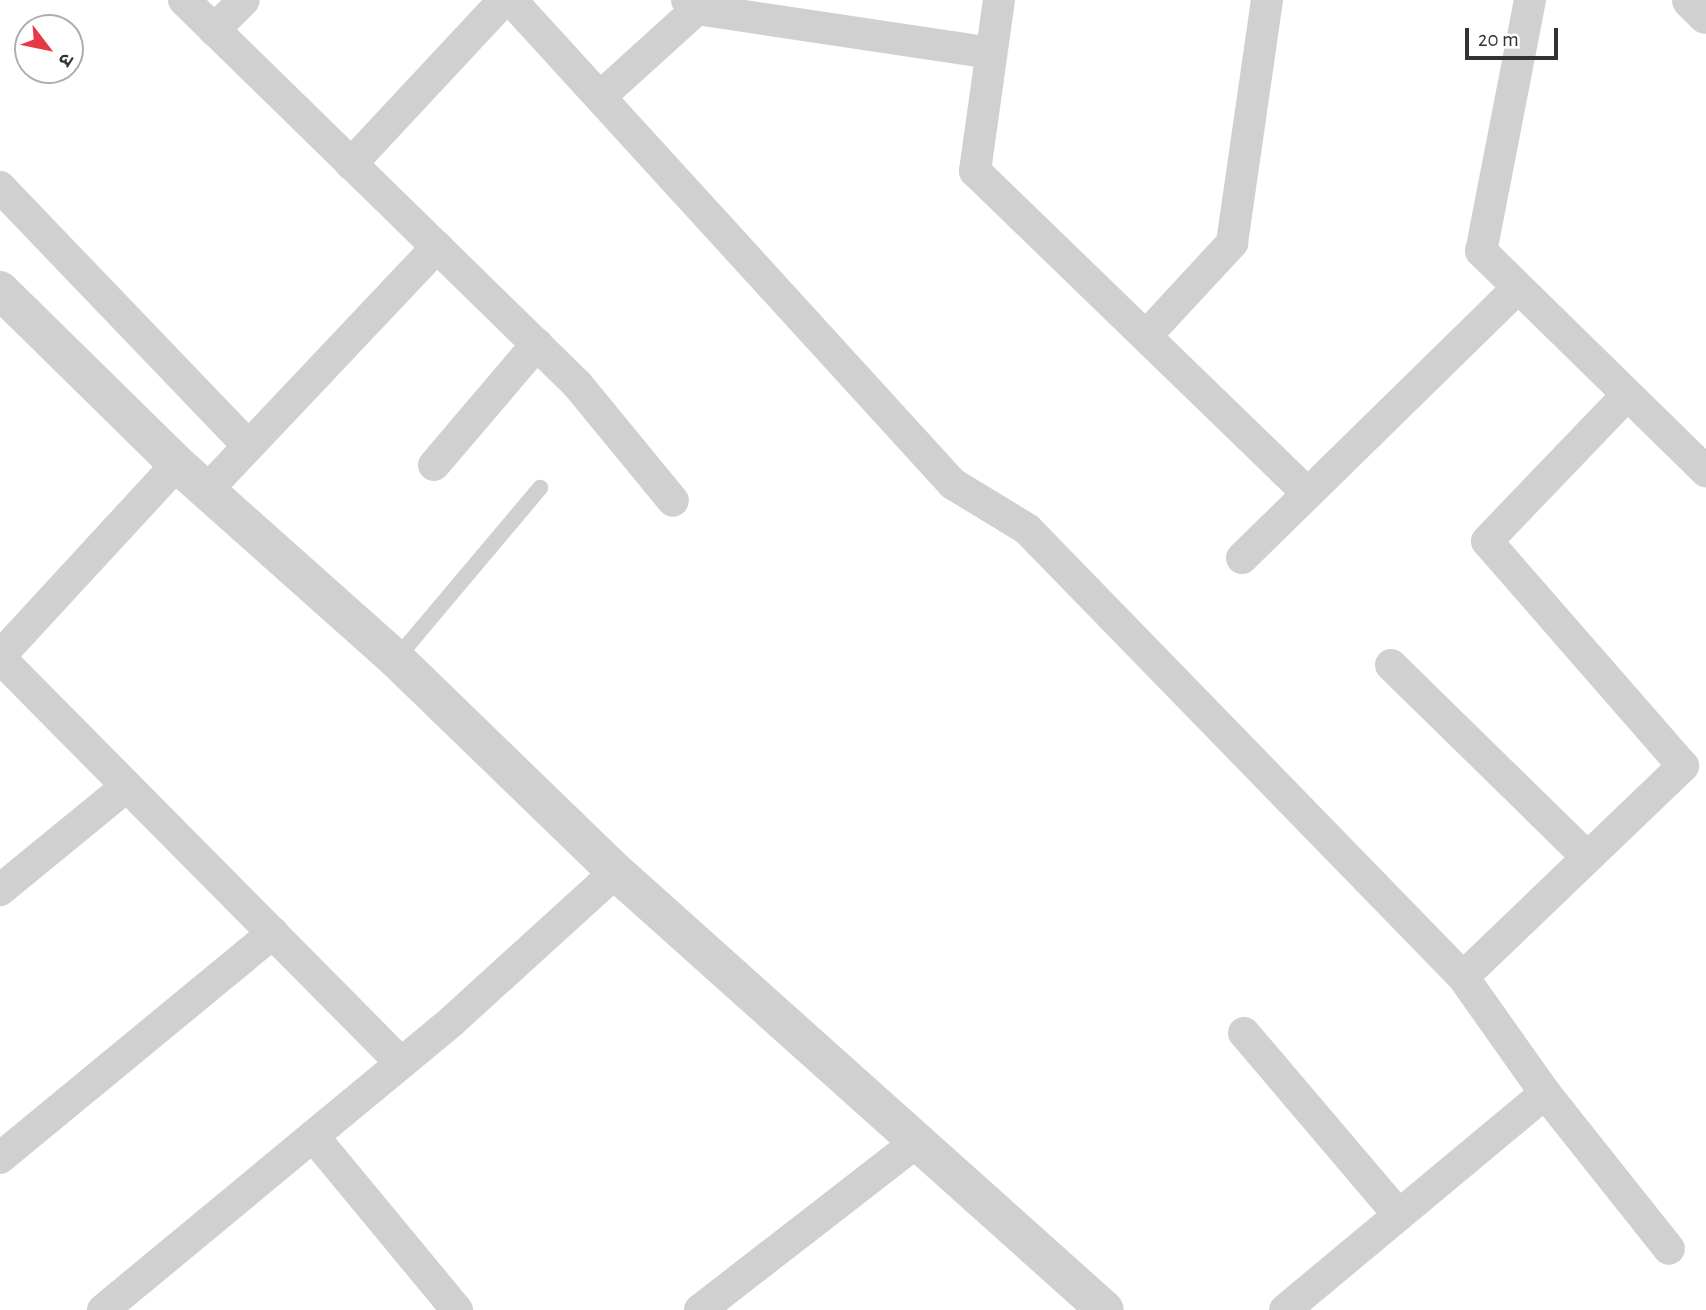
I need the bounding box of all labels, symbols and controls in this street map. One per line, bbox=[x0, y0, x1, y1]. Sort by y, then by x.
north arrow bbox=[14, 14, 84, 84]
scale bar bbox=[1468, 14, 1561, 58]
text: 20 m bbox=[1478, 29, 1519, 50]
text: उ bbox=[55, 50, 77, 69]

